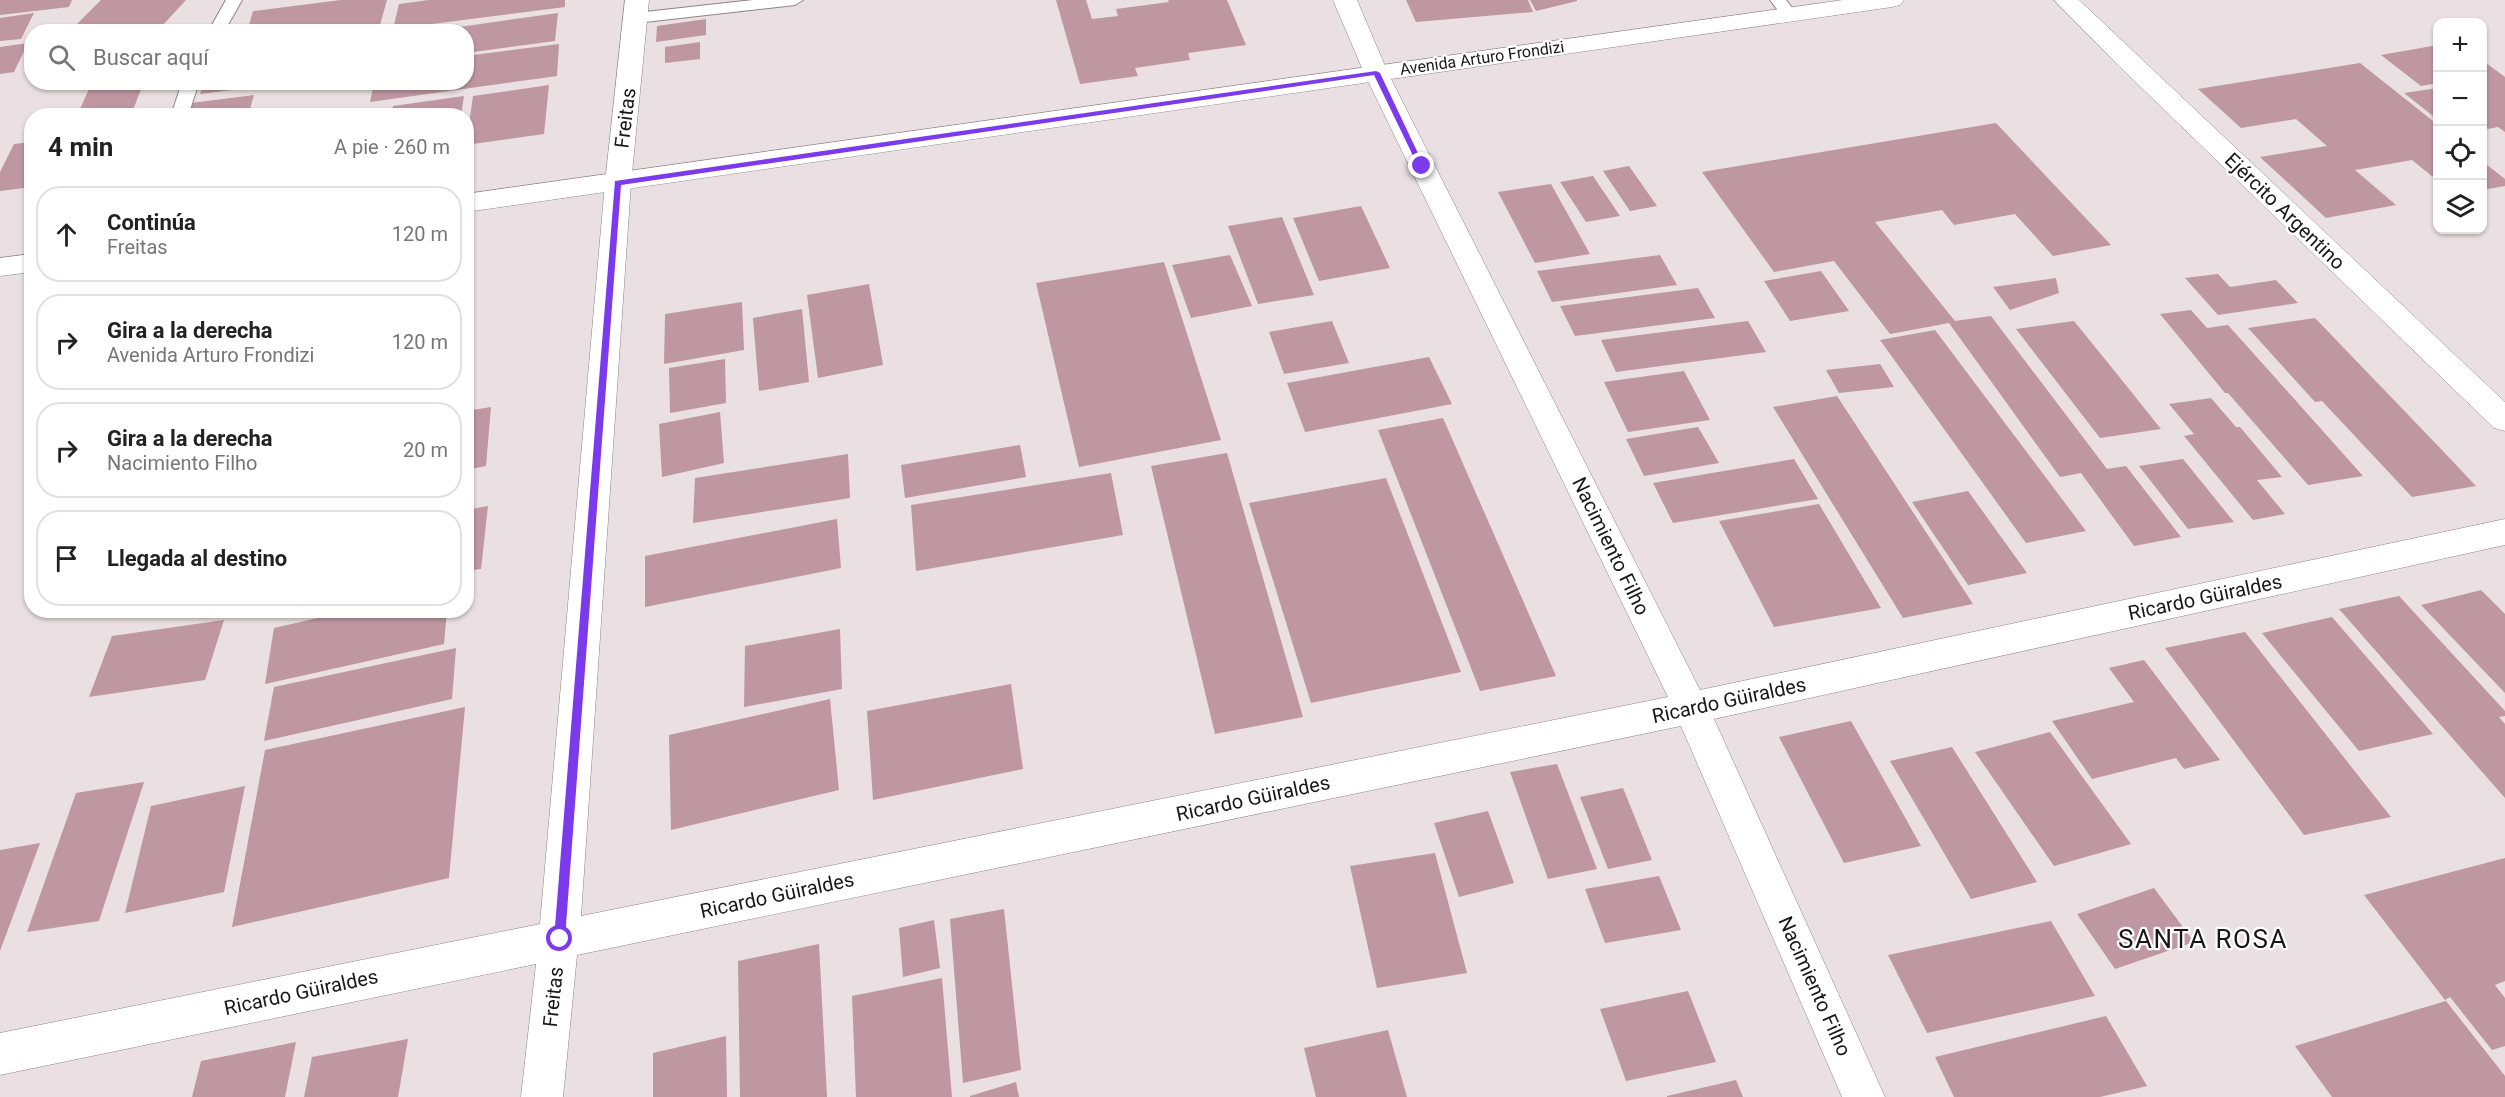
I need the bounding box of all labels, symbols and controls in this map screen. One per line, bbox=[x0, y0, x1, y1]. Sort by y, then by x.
map controls bbox=[2433, 18, 2487, 234]
button: + bbox=[2433, 18, 2487, 72]
search box bbox=[24, 24, 474, 90]
street label: Avenida Arturo Frondizi bbox=[1399, 37, 1565, 79]
icon: search bbox=[45, 41, 78, 74]
text: Buscar aquí bbox=[93, 45, 209, 70]
button: − bbox=[2433, 72, 2487, 126]
street label: Freitas bbox=[609, 86, 641, 150]
button: locate bbox=[2433, 126, 2487, 180]
text: 4 min bbox=[48, 132, 113, 162]
text: A pie · 260 m bbox=[334, 135, 450, 159]
street label: Ejército Argentino bbox=[2220, 148, 2350, 274]
route end bbox=[1408, 152, 1434, 178]
button: layers bbox=[2433, 180, 2487, 234]
text: Continúa bbox=[107, 210, 196, 235]
icon: ahead bbox=[50, 218, 83, 251]
text: 120 m bbox=[392, 222, 448, 246]
text: Freitas bbox=[107, 235, 168, 259]
text: Gira a la derecha bbox=[107, 318, 273, 343]
icon: right bbox=[50, 326, 83, 359]
text: 120 m bbox=[392, 330, 448, 354]
text: Avenida Arturo Frondizi bbox=[107, 343, 314, 367]
text: Gira a la derecha bbox=[107, 426, 273, 451]
icon: right bbox=[50, 434, 83, 467]
text: 20 m bbox=[403, 438, 448, 462]
text: Nacimiento Filho bbox=[107, 451, 257, 475]
street label: Nacimiento Filho bbox=[1567, 473, 1655, 619]
icon: arrive bbox=[50, 542, 83, 575]
text: Llegada al destino bbox=[107, 546, 287, 571]
street label: Ricardo Güiraldes bbox=[2126, 569, 2284, 625]
street label: Ricardo Güiraldes bbox=[1650, 672, 1808, 728]
street label: Ricardo Güiraldes bbox=[1174, 770, 1332, 826]
street label: Ricardo Güiraldes bbox=[698, 867, 856, 923]
street label: Nacimiento Filho bbox=[1773, 912, 1857, 1060]
district label: SANTA ROSA bbox=[2118, 924, 2288, 954]
route start bbox=[546, 925, 572, 951]
street label: Ricardo Güiraldes bbox=[222, 964, 380, 1020]
street label: Freitas bbox=[538, 966, 568, 1028]

